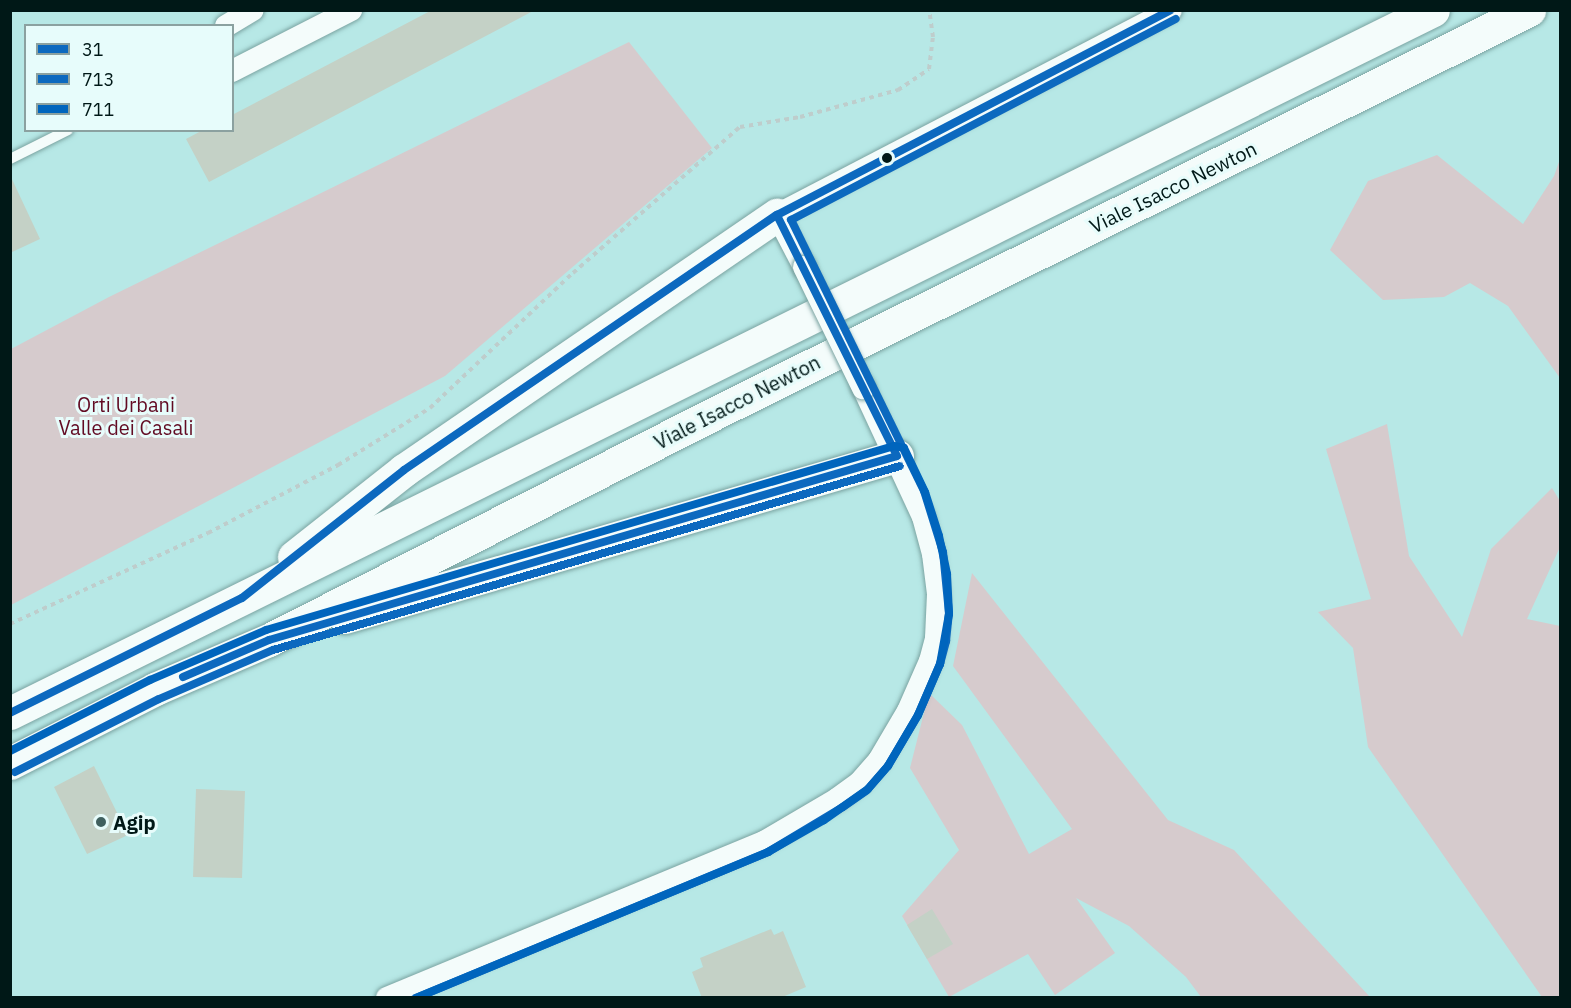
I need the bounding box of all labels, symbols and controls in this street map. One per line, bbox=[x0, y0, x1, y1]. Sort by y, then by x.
legend bbox=[24, 24, 234, 132]
text: 31 bbox=[82, 38, 104, 61]
text: 713 bbox=[82, 68, 114, 91]
text: 711 bbox=[82, 98, 114, 121]
street label: Viale Isacco Newton bbox=[1085, 136, 1261, 238]
unlabelled marker bbox=[881, 152, 893, 164]
street label: Viale Isacco Newton bbox=[650, 350, 824, 454]
park label: Orti Urbani Valle dei Casali bbox=[59, 393, 193, 440]
place label: Agip bbox=[113, 810, 156, 834]
marker: Agip bbox=[94, 815, 108, 829]

